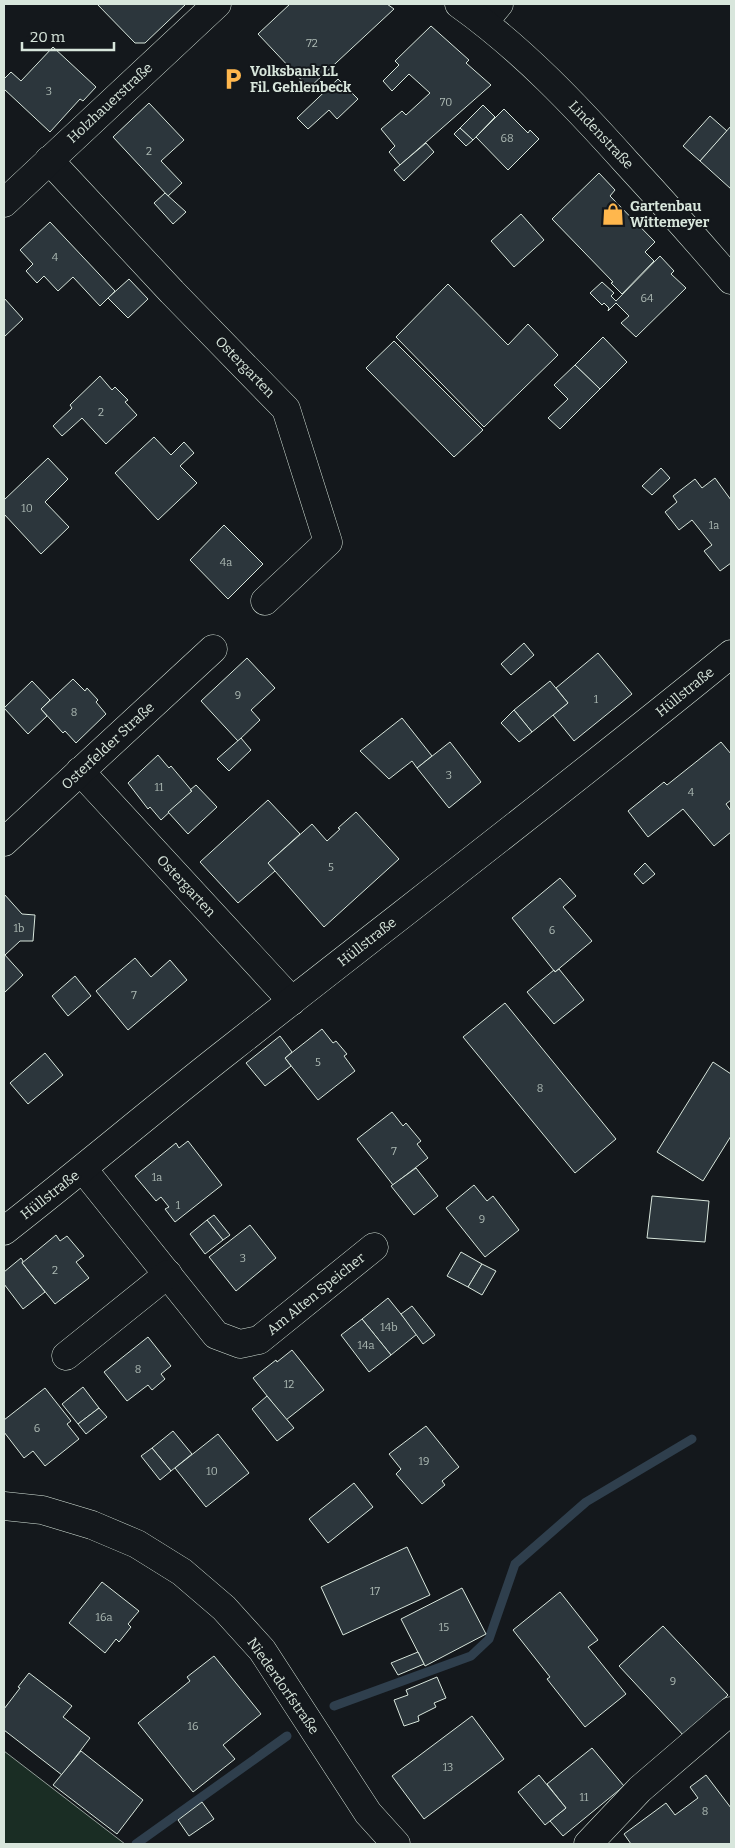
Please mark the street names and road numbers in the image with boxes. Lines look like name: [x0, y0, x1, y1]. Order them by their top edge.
street label: Holzhauerstraße: [64, 59, 156, 147]
street label: Lindenstraße: [565, 97, 637, 173]
street label: Ostergarten: [212, 333, 278, 401]
street label: Hüllstraße: [653, 663, 717, 721]
street label: Osterfelder Straße: [58, 699, 158, 793]
street label: Ostergarten: [153, 852, 219, 921]
street label: Hüllstraße: [334, 914, 400, 970]
street label: Hüllstraße: [17, 1167, 83, 1223]
street label: Am Alten Speicher: [263, 1249, 369, 1339]
street label: Niederdorfstraße: [243, 1635, 323, 1737]

